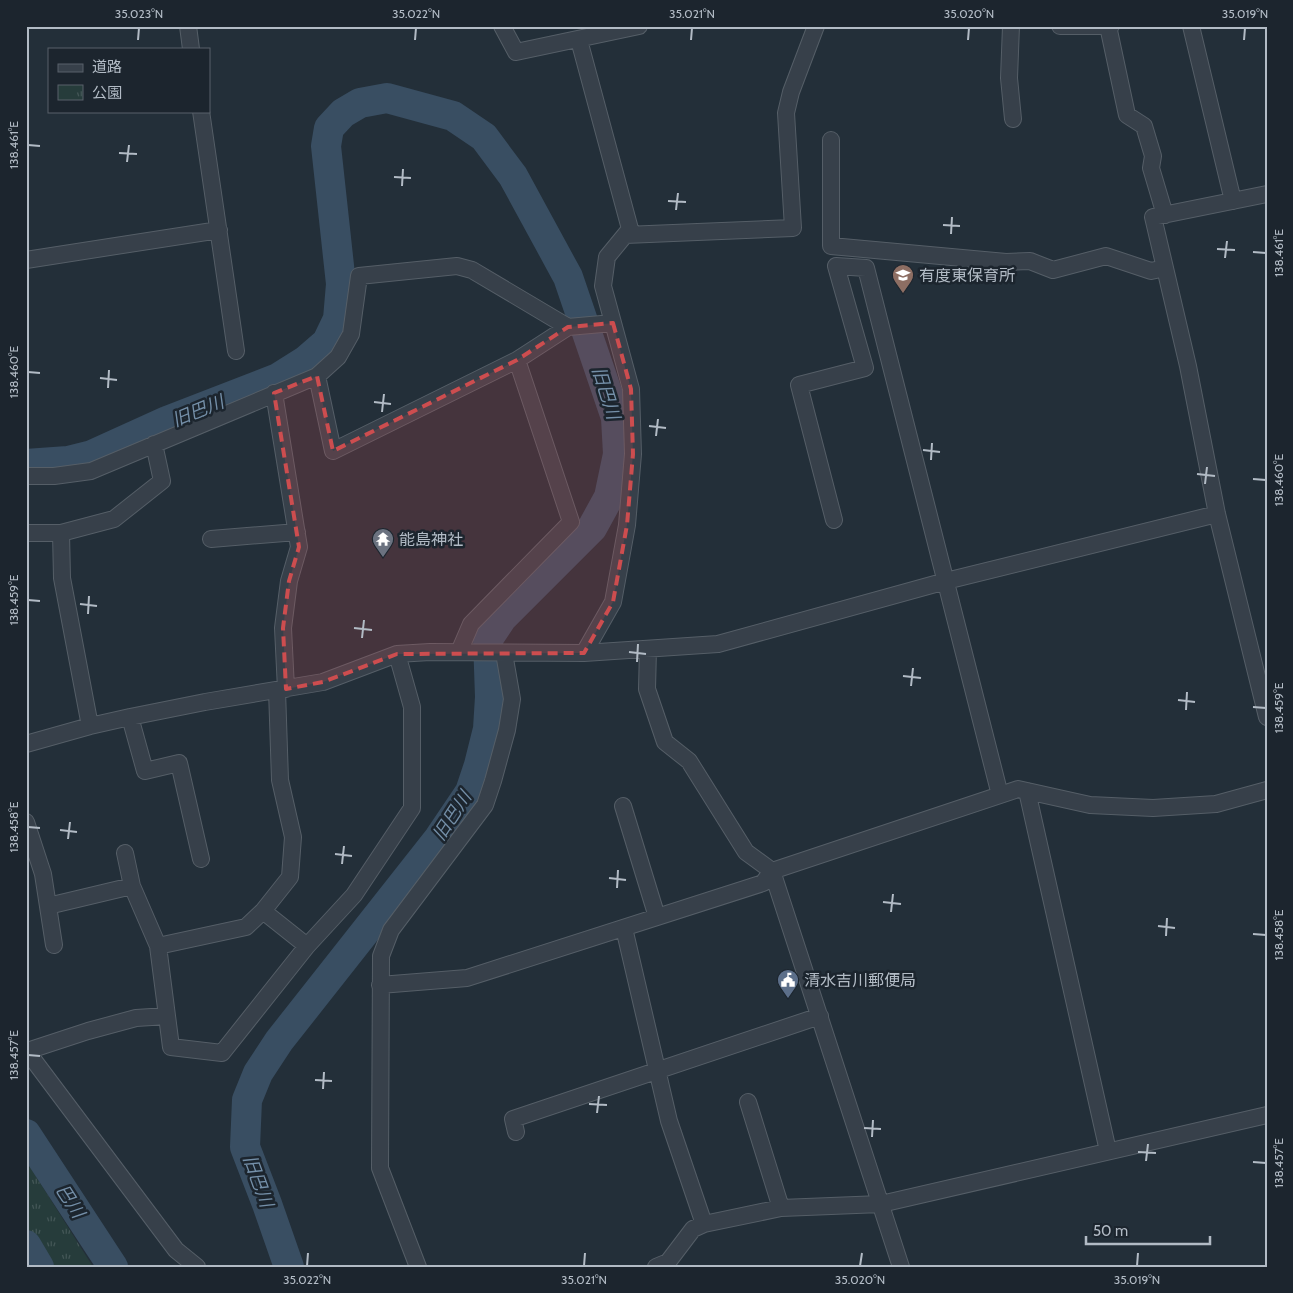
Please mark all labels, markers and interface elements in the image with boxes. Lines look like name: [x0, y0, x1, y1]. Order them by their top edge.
text: 35.023°N: [115, 6, 163, 21]
text: 35.022°N: [392, 6, 440, 21]
text: 35.021°N: [669, 6, 715, 21]
text: 35.020°N: [944, 6, 994, 21]
text: 35.019°N: [1222, 6, 1268, 21]
legend: [48, 48, 210, 112]
text: 道路: [92, 58, 122, 76]
text: 公園: [92, 84, 122, 102]
text: 138.461°E: [6, 121, 21, 169]
text: 138.461°E: [1271, 229, 1286, 277]
school or university icon: 有度東保育所: [891, 263, 915, 294]
place label: 有度東保育所: [919, 266, 1015, 285]
text: 138.460°E: [6, 345, 21, 398]
water label: 旧巴川: [588, 364, 625, 424]
water label: 旧巴川: [169, 390, 229, 431]
text: 138.460°E: [1271, 453, 1286, 506]
temple icon: 能島神社: [371, 527, 395, 558]
place label: 能島神社: [399, 530, 463, 549]
text: 138.459°E: [6, 574, 21, 625]
text: 138.459°E: [1271, 682, 1286, 733]
water label: 旧巴川: [428, 786, 477, 845]
text: 138.458°E: [6, 801, 21, 853]
text: 138.458°E: [1271, 909, 1286, 961]
public building icon: 清水吉川郵便局: [776, 968, 800, 999]
place label: 清水吉川郵便局: [804, 971, 916, 990]
text: 138.457°E: [6, 1030, 21, 1080]
text: 138.457°E: [1271, 1138, 1286, 1188]
water label: 旧巴川: [238, 1152, 278, 1212]
water label: 巴川: [51, 1180, 90, 1224]
scale bar: [1086, 1213, 1209, 1245]
text: 50 m: [1093, 1222, 1128, 1240]
text: 35.022°N: [283, 1272, 331, 1287]
text: 35.021°N: [561, 1272, 607, 1287]
text: 35.020°N: [835, 1272, 885, 1287]
text: 35.019°N: [1114, 1272, 1160, 1287]

